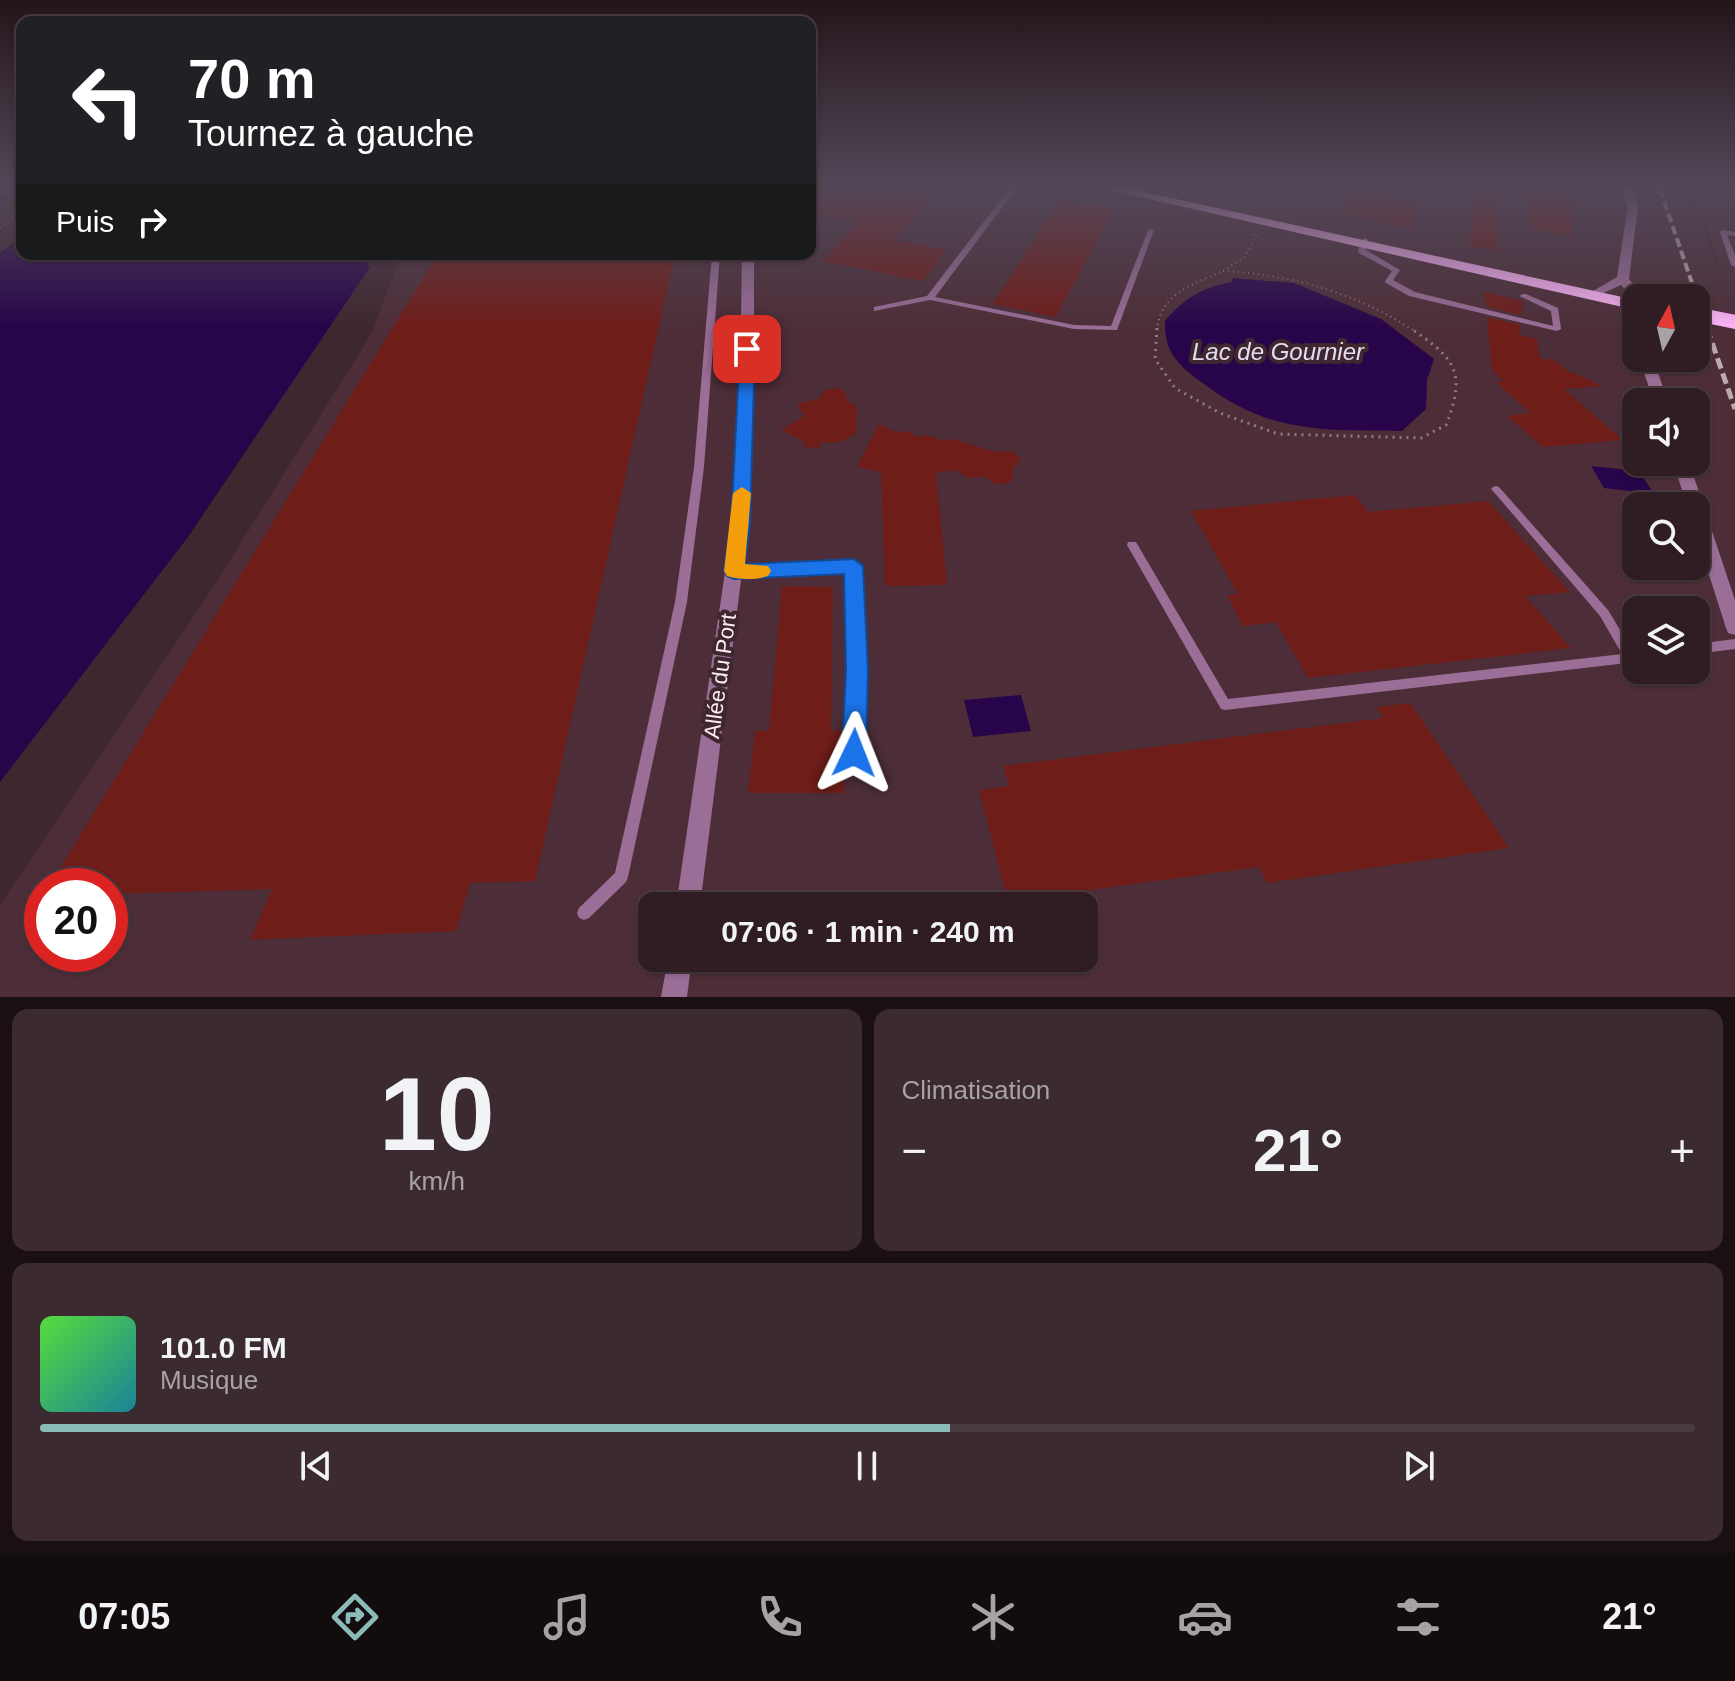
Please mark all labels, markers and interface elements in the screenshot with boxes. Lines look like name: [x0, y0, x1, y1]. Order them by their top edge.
text: 70 m: [188, 47, 316, 110]
icon: left: [56, 48, 160, 152]
text: Tournez à gauche: [188, 113, 474, 154]
icon: right: [130, 200, 174, 244]
text: Puis: [56, 205, 114, 238]
north arrow: [1622, 284, 1710, 372]
map controls: [1622, 284, 1710, 684]
pin: [713, 315, 781, 383]
icon: arrive: [725, 327, 769, 371]
water label: Lac de Gournier: [1192, 338, 1365, 365]
button: sound: [1622, 388, 1710, 476]
button: search: [1622, 492, 1710, 580]
button: layers: [1622, 596, 1710, 684]
street label: Allée du Port: [699, 612, 741, 740]
position arrow: [812, 711, 896, 795]
speed limit sign: 20: [24, 868, 128, 972]
text: 07:06 · 1 min · 240 m: [721, 915, 1015, 948]
text: 10: [379, 1056, 495, 1172]
text: Climatisation: [902, 1075, 1050, 1105]
text: 21°: [1253, 1117, 1344, 1184]
text: −: [902, 1126, 927, 1175]
text: +: [1669, 1126, 1695, 1175]
text: km/h: [409, 1166, 465, 1196]
text: 101.0 FM: [160, 1331, 287, 1364]
text: Musique: [160, 1365, 258, 1395]
icon: previous: [294, 1444, 338, 1488]
icon: pause: [845, 1444, 889, 1488]
icon: next: [1397, 1444, 1441, 1488]
icon: directions: [327, 1589, 383, 1645]
icon: music: [539, 1589, 595, 1645]
icon: phone: [752, 1589, 808, 1645]
icon: climate: [965, 1589, 1021, 1645]
icon: car: [1177, 1589, 1233, 1645]
icon: filters: [1390, 1589, 1446, 1645]
text: 07:05: [78, 1596, 170, 1637]
text: 21°: [1602, 1596, 1657, 1637]

